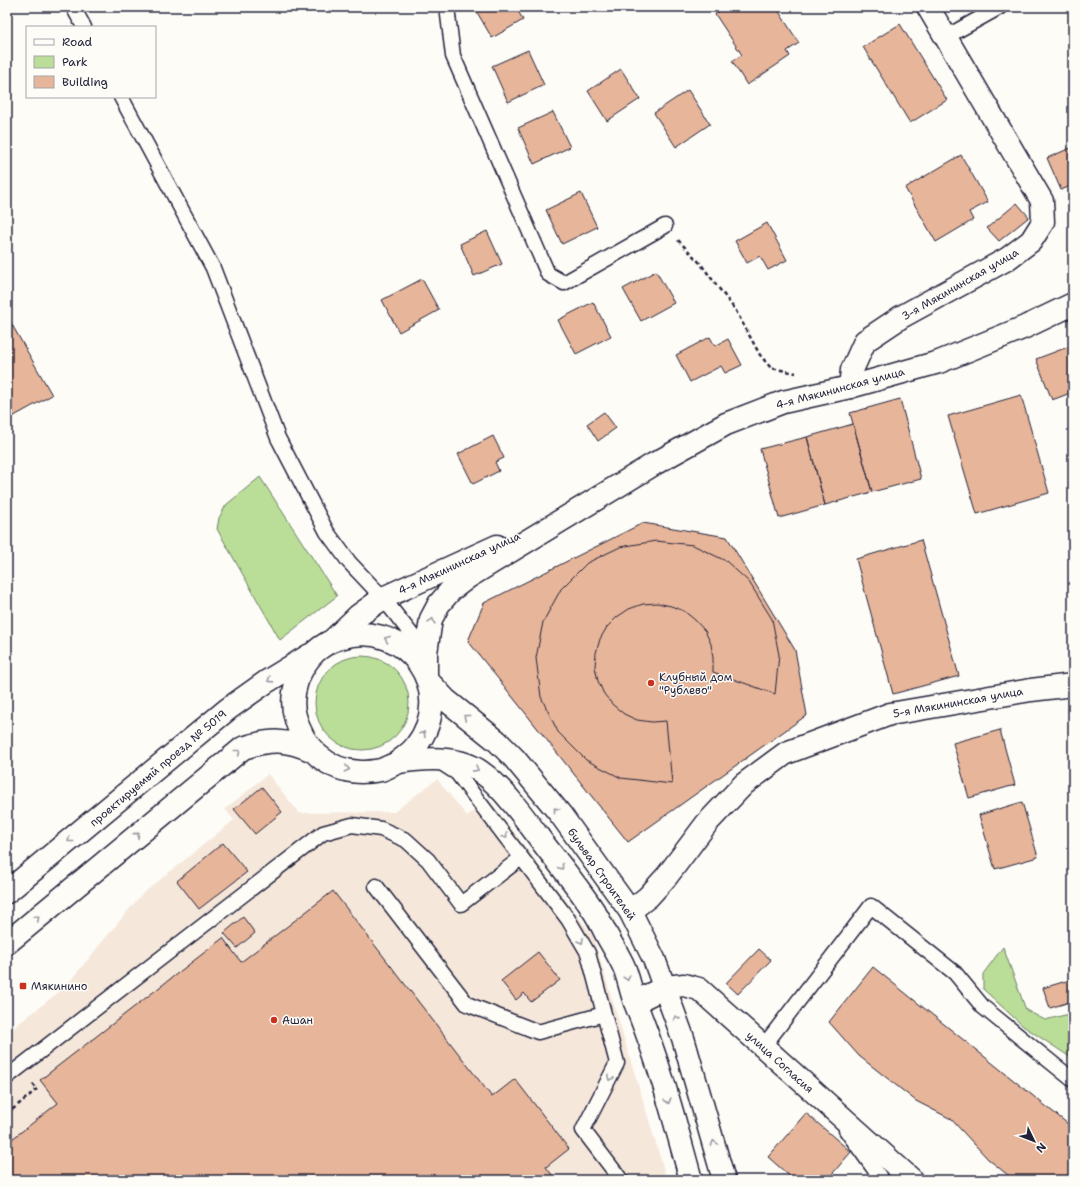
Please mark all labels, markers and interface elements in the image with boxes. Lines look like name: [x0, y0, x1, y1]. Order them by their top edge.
legend: [26, 26, 156, 98]
text: Road: [62, 34, 93, 50]
text: Park: [62, 54, 88, 70]
text: Building: [62, 74, 108, 90]
street label: 3-я Мякининская улица: [899, 245, 1022, 324]
street label: 4-я Мякининская улица: [774, 364, 906, 413]
street label: 4-я Мякининская улица: [396, 529, 523, 598]
one-way arrow: [427, 618, 435, 625]
one-way arrow: [384, 636, 392, 644]
place label: Клубный дом "Рублево": [659, 670, 733, 698]
one-way arrow: [267, 675, 274, 682]
marker: Клубный дом "Рублево": [646, 678, 656, 688]
street label: 5-я Мякининская улица: [892, 684, 1024, 721]
street label: проектируемый проезд № 5019: [87, 707, 230, 830]
one-way arrow: [464, 714, 471, 721]
one-way arrow: [419, 731, 426, 738]
one-way arrow: [233, 750, 240, 757]
one-way arrow: [472, 764, 479, 772]
one-way arrow: [343, 765, 350, 773]
one-way arrow: [554, 807, 561, 814]
street label: бульвар Строителей: [564, 825, 639, 923]
one-way arrow: [132, 832, 140, 839]
one-way arrow: [500, 832, 507, 839]
one-way arrow: [68, 835, 75, 842]
one-way arrow: [556, 862, 563, 869]
one-way arrow: [32, 915, 40, 922]
one-way arrow: [576, 937, 583, 944]
one-way arrow: [622, 974, 631, 981]
place label: Мякинино: [31, 979, 88, 994]
marker: Мякинино: [18, 981, 28, 991]
place label: Ашан: [282, 1013, 313, 1028]
marker: Ашан: [269, 1015, 279, 1025]
one-way arrow: [673, 1015, 681, 1022]
street label: улица Согласия: [743, 1028, 817, 1097]
one-way arrow: [607, 1073, 614, 1081]
one-way arrow: [663, 1097, 672, 1104]
north arrow: [1014, 1121, 1054, 1161]
one-way arrow: [710, 1139, 719, 1146]
text: N: [1032, 1139, 1049, 1156]

